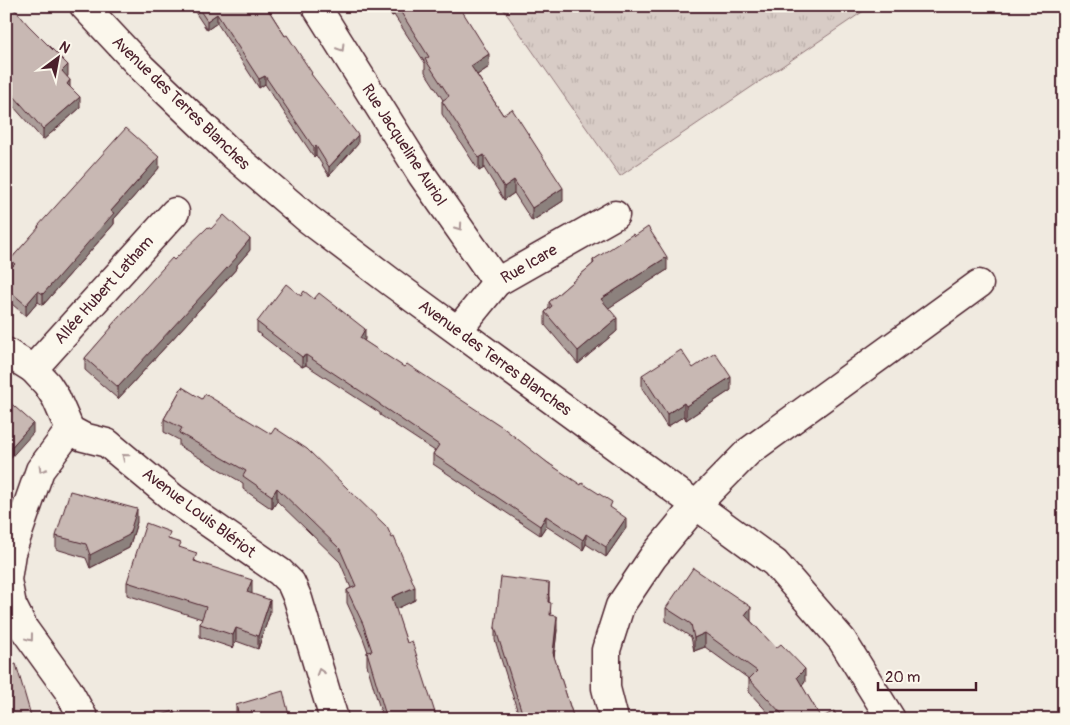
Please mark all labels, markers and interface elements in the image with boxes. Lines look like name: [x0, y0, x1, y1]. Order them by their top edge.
north arrow: [32, 32, 82, 82]
street label: Avenue des Terres Blanches: [108, 32, 254, 174]
text: N: [56, 38, 73, 57]
one-way arrow: [335, 42, 345, 51]
street label: Rue Jacqueline Auriol: [357, 80, 451, 210]
one-way arrow: [453, 222, 462, 231]
street label: Allée Hubert Latham: [50, 232, 158, 348]
street label: Rue Icare: [497, 240, 561, 288]
street label: Avenue des Terres Blanches: [415, 296, 575, 420]
one-way arrow: [122, 454, 131, 463]
one-way arrow: [38, 464, 48, 473]
street label: Avenue Louis Blériot: [138, 464, 260, 562]
one-way arrow: [24, 632, 33, 642]
scale bar: [878, 660, 975, 692]
one-way arrow: [316, 668, 326, 677]
text: 20 m: [885, 668, 920, 687]

